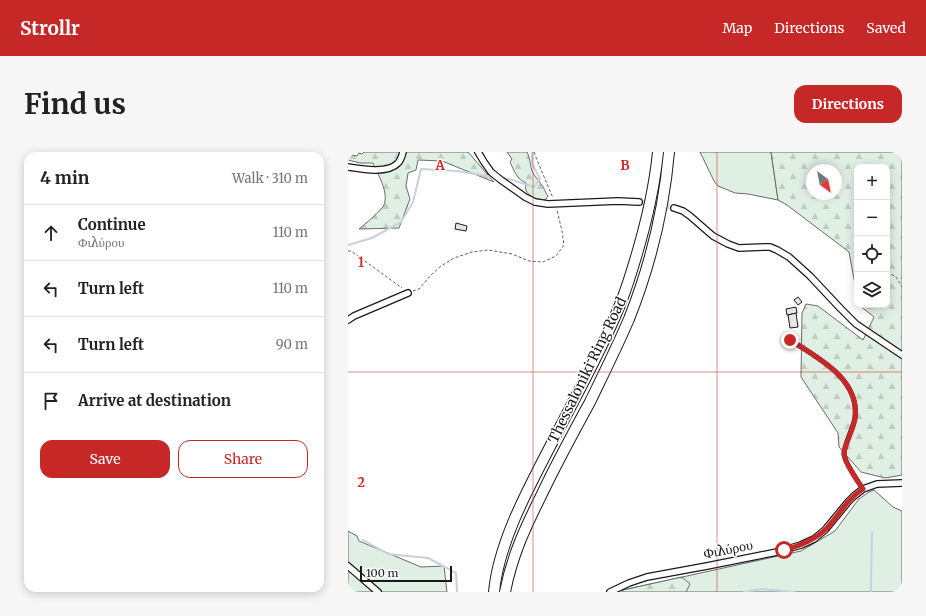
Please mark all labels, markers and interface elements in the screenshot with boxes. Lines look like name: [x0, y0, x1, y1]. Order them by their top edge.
text: Strollr: [20, 16, 80, 40]
text: Map: [722, 19, 752, 37]
text: Directions: [774, 19, 844, 37]
text: Saved: [866, 19, 906, 37]
button: Directions: [794, 85, 902, 123]
text: Find us: [24, 86, 126, 122]
text: A: [434, 157, 445, 174]
text: B: [620, 157, 630, 174]
north arrow: [806, 164, 842, 200]
map controls: [854, 164, 890, 308]
button: +: [854, 164, 890, 200]
text: 4 min: [40, 167, 89, 189]
text: Walk · 310 m: [232, 170, 308, 187]
button: −: [854, 200, 890, 236]
text: Continue: [78, 215, 146, 234]
icon: ahead: [40, 222, 62, 244]
text: 110 m: [273, 224, 308, 241]
text: Φιλύρου: [78, 234, 124, 251]
button: locate: [854, 236, 890, 272]
text: 1: [358, 254, 364, 271]
button: layers: [854, 272, 890, 308]
icon: left: [40, 278, 62, 300]
text: Turn left: [78, 279, 144, 298]
text: 110 m: [273, 280, 308, 297]
street label: Thessaloniki Ring Road: [544, 294, 630, 446]
route end: [781, 331, 799, 349]
icon: left: [40, 334, 62, 356]
text: Turn left: [78, 335, 144, 354]
text: 90 m: [276, 336, 308, 353]
icon: arrive: [40, 390, 62, 412]
text: Arrive at destination: [78, 391, 231, 410]
button: Save: [40, 440, 170, 478]
button: Share: [178, 440, 308, 478]
text: 2: [357, 474, 365, 491]
street label: Φιλύρου: [702, 535, 754, 563]
route start: [775, 541, 793, 559]
scale bar: [360, 564, 452, 583]
text: 100 m: [366, 566, 398, 580]

